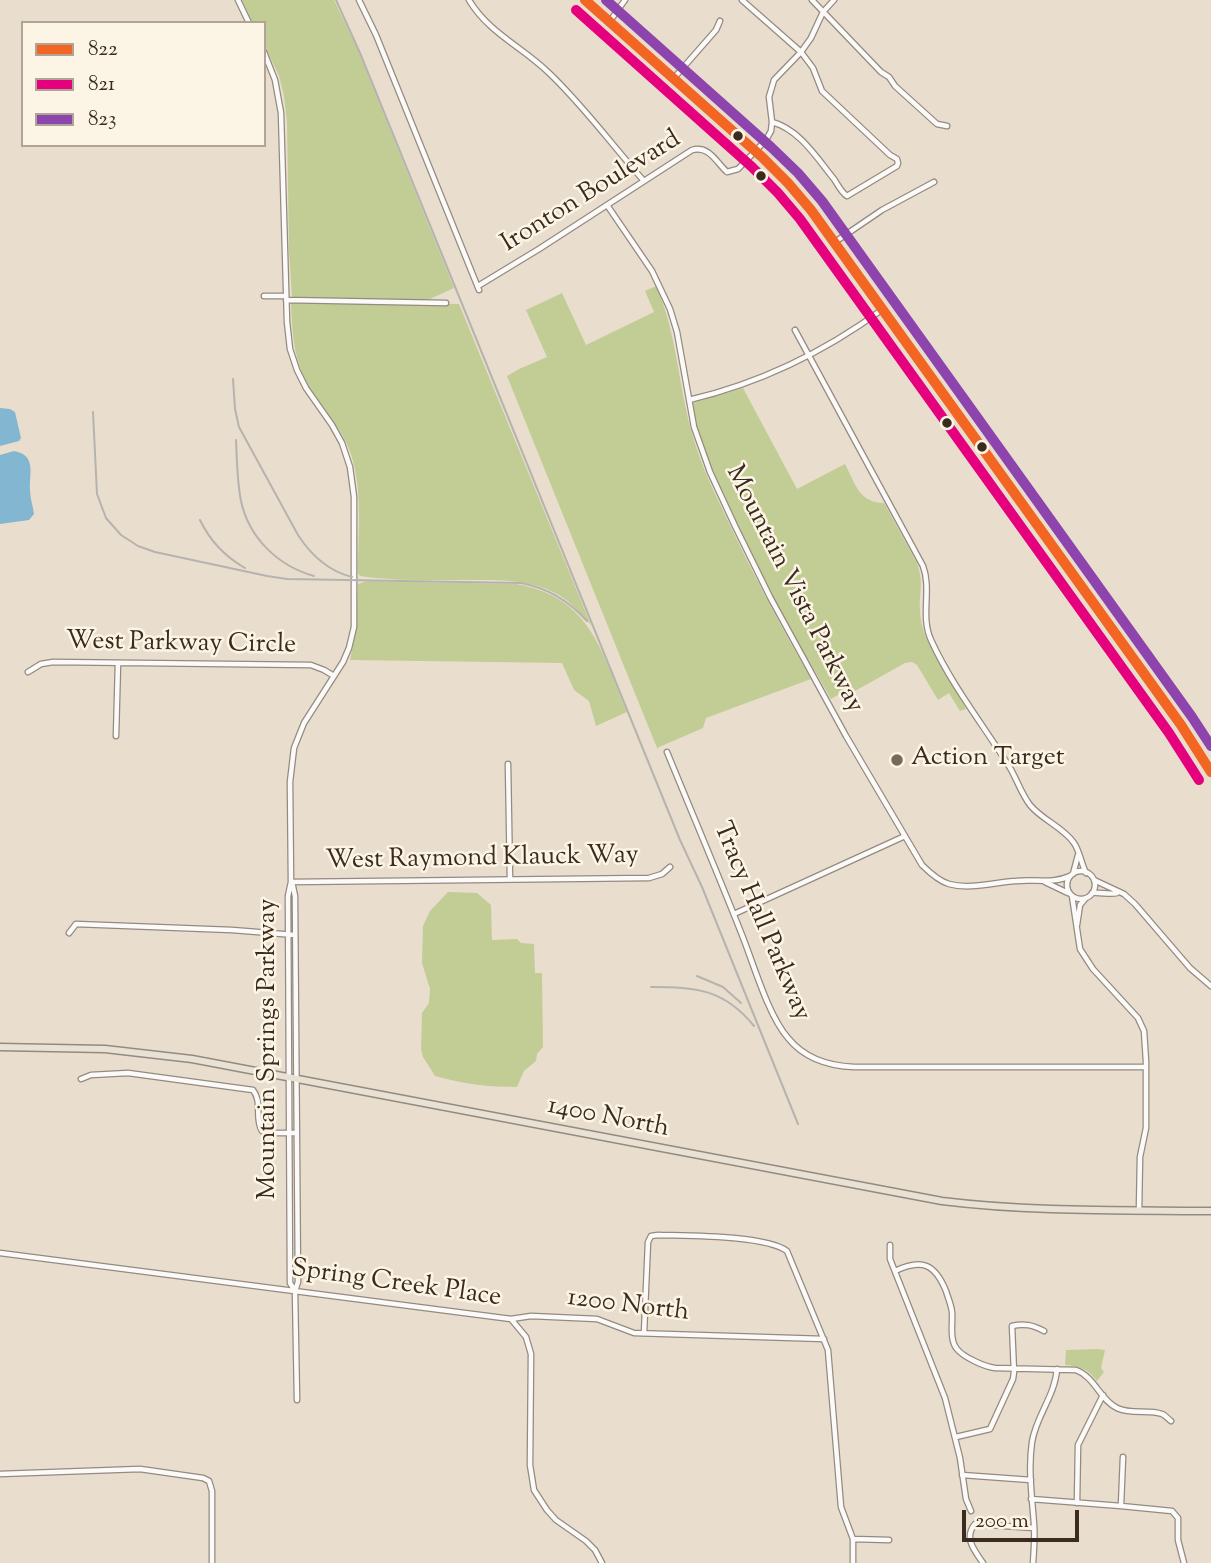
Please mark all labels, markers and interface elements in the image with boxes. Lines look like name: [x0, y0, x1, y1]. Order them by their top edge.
legend: [21, 21, 266, 147]
text: 822: [88, 35, 118, 65]
text: 821: [88, 70, 115, 100]
text: 823: [88, 105, 117, 135]
street label: Ironton Boulevard: [497, 125, 687, 261]
unlabelled marker: [731, 129, 745, 143]
unlabelled marker: [754, 169, 768, 183]
unlabelled marker: [940, 416, 954, 430]
unlabelled marker: [975, 440, 989, 454]
street label: Mountain Vista Parkway: [717, 461, 869, 719]
street label: West Parkway Circle: [66, 627, 296, 663]
place label: Action Target: [911, 744, 1065, 776]
marker: Action Target: [889, 752, 905, 768]
street label: Tracy Hall Parkway: [704, 818, 816, 1026]
street label: West Raymond Klauck Way: [325, 842, 639, 878]
street label: Mountain Springs Parkway: [254, 899, 286, 1199]
street label: 1400 North: [545, 1092, 671, 1146]
street label: Spring Creek Place: [289, 1255, 503, 1315]
street label: 1200 North: [565, 1284, 691, 1330]
scale bar: [966, 1496, 1083, 1540]
text: 200 m: [975, 1507, 1029, 1537]

